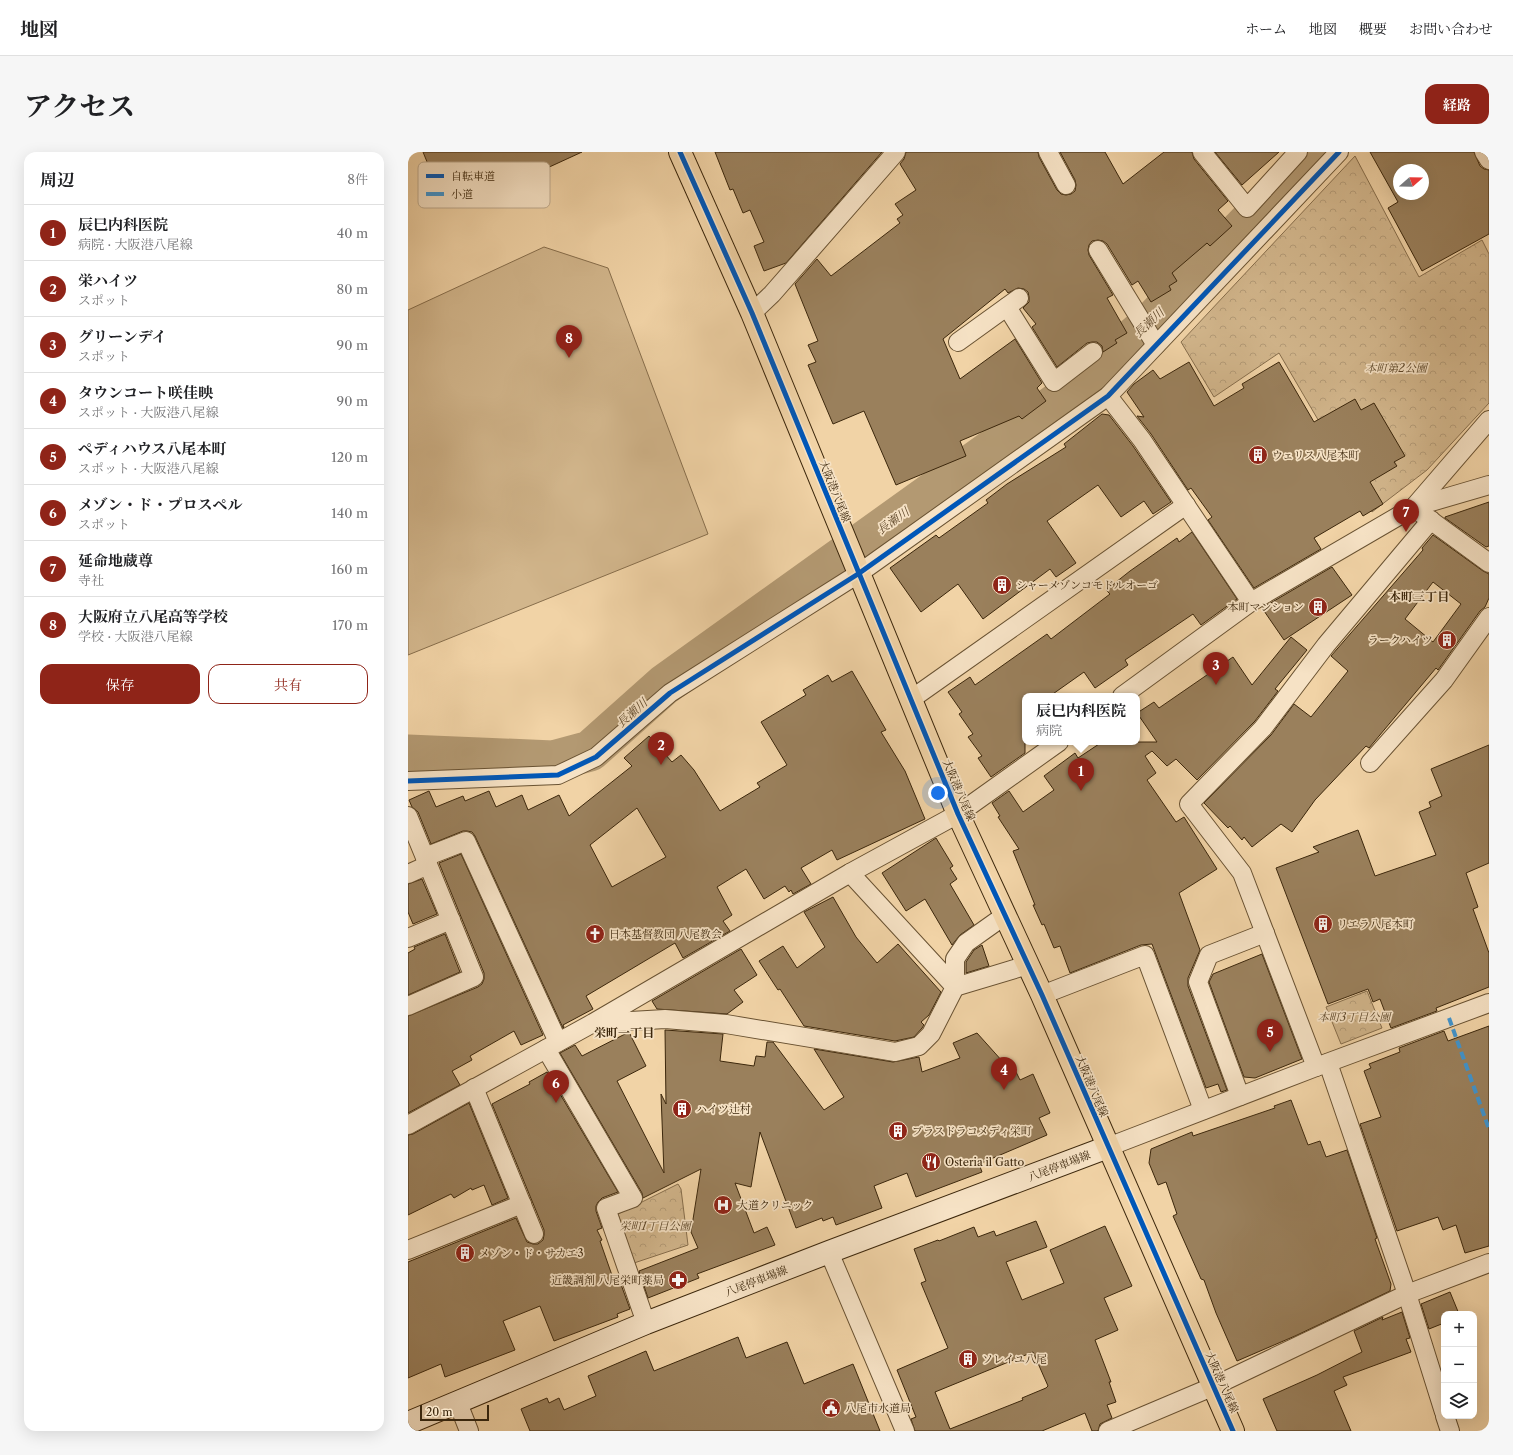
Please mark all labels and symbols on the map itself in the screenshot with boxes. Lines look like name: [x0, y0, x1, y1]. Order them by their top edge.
legend: [418, 162, 550, 208]
north arrow: [1393, 164, 1429, 200]
text: 自転車道: [451, 169, 495, 183]
text: 小道: [451, 187, 473, 201]
water label: 長瀬川: [1130, 304, 1168, 340]
pin: 8: [556, 325, 582, 358]
park label: 本町第2公園: [1365, 361, 1429, 375]
building icon: ウェリス八尾本町: [1247, 444, 1269, 466]
place label: ウェリス八尾本町: [1272, 448, 1359, 462]
street label: 大阪港八尾線: [816, 458, 854, 524]
pin: 7: [1393, 499, 1419, 532]
water label: 長瀬川: [874, 503, 913, 537]
building icon: シャーメゾンコモドルオーゴ: [991, 574, 1013, 596]
place label: シャーメゾンコモドルオーゴ: [1016, 578, 1158, 592]
district label: 本町三丁目: [1389, 589, 1449, 604]
building icon: 本町マンション: [1307, 596, 1329, 618]
place label: 本町マンション: [1227, 600, 1304, 614]
building icon: ラークハイツ: [1436, 629, 1458, 651]
place label: ラークハイツ: [1368, 633, 1433, 647]
pin: 3: [1203, 652, 1229, 685]
water label: 長瀬川: [613, 694, 652, 730]
pin: 2: [648, 732, 674, 765]
street label: 大阪港八尾線: [940, 757, 978, 823]
pin: 1: [1068, 758, 1094, 791]
your location: [928, 783, 948, 803]
building icon: リエラ八尾本町: [1312, 913, 1334, 935]
place label: リエラ八尾本町: [1337, 917, 1414, 931]
church icon: 日本基督教団 八尾教会: [584, 923, 606, 945]
place label: 日本基督教団 八尾教会: [609, 927, 722, 941]
park label: 本町3丁目公園: [1318, 1010, 1392, 1024]
pin: 5: [1257, 1019, 1283, 1052]
district label: 栄町一丁目: [594, 1025, 654, 1040]
street label: 大阪港八尾線: [1073, 1053, 1111, 1119]
pin: 4: [991, 1057, 1017, 1090]
pin: 6: [543, 1070, 569, 1103]
building icon: ハイツ辻村: [671, 1098, 693, 1120]
place label: ハイツ辻村: [696, 1102, 751, 1116]
building icon: プラスドラコメディ栄町: [887, 1120, 909, 1142]
place label: プラスドラコメディ栄町: [912, 1124, 1032, 1138]
street label: 八尾停車場線: [1026, 1148, 1092, 1184]
restaurant icon: Osteria il Gatto: [920, 1151, 942, 1173]
place label: Osteria il Gatto: [945, 1155, 1024, 1169]
hospital icon: 大道クリニック: [712, 1194, 734, 1216]
place label: 大道クリニック: [737, 1198, 813, 1212]
park label: 栄町1丁目公園: [620, 1219, 692, 1233]
building icon: メゾン・ド・サカエ3: [454, 1242, 476, 1264]
place label: メゾン・ド・サカエ3: [479, 1246, 584, 1260]
street label: 八尾停車場線: [723, 1263, 789, 1299]
pharmacy icon: 近畿調剤 八尾栄町薬局: [667, 1269, 689, 1291]
place label: 近畿調剤 八尾栄町薬局: [551, 1273, 664, 1287]
building icon: ソレイユ八尾: [957, 1348, 979, 1370]
street label: 大阪港八尾線: [1202, 1349, 1242, 1415]
place label: ソレイユ八尾: [982, 1352, 1047, 1366]
public building icon: 八尾市水道局: [820, 1397, 842, 1419]
place label: 八尾市水道局: [845, 1401, 911, 1415]
scale bar: [420, 1403, 489, 1422]

